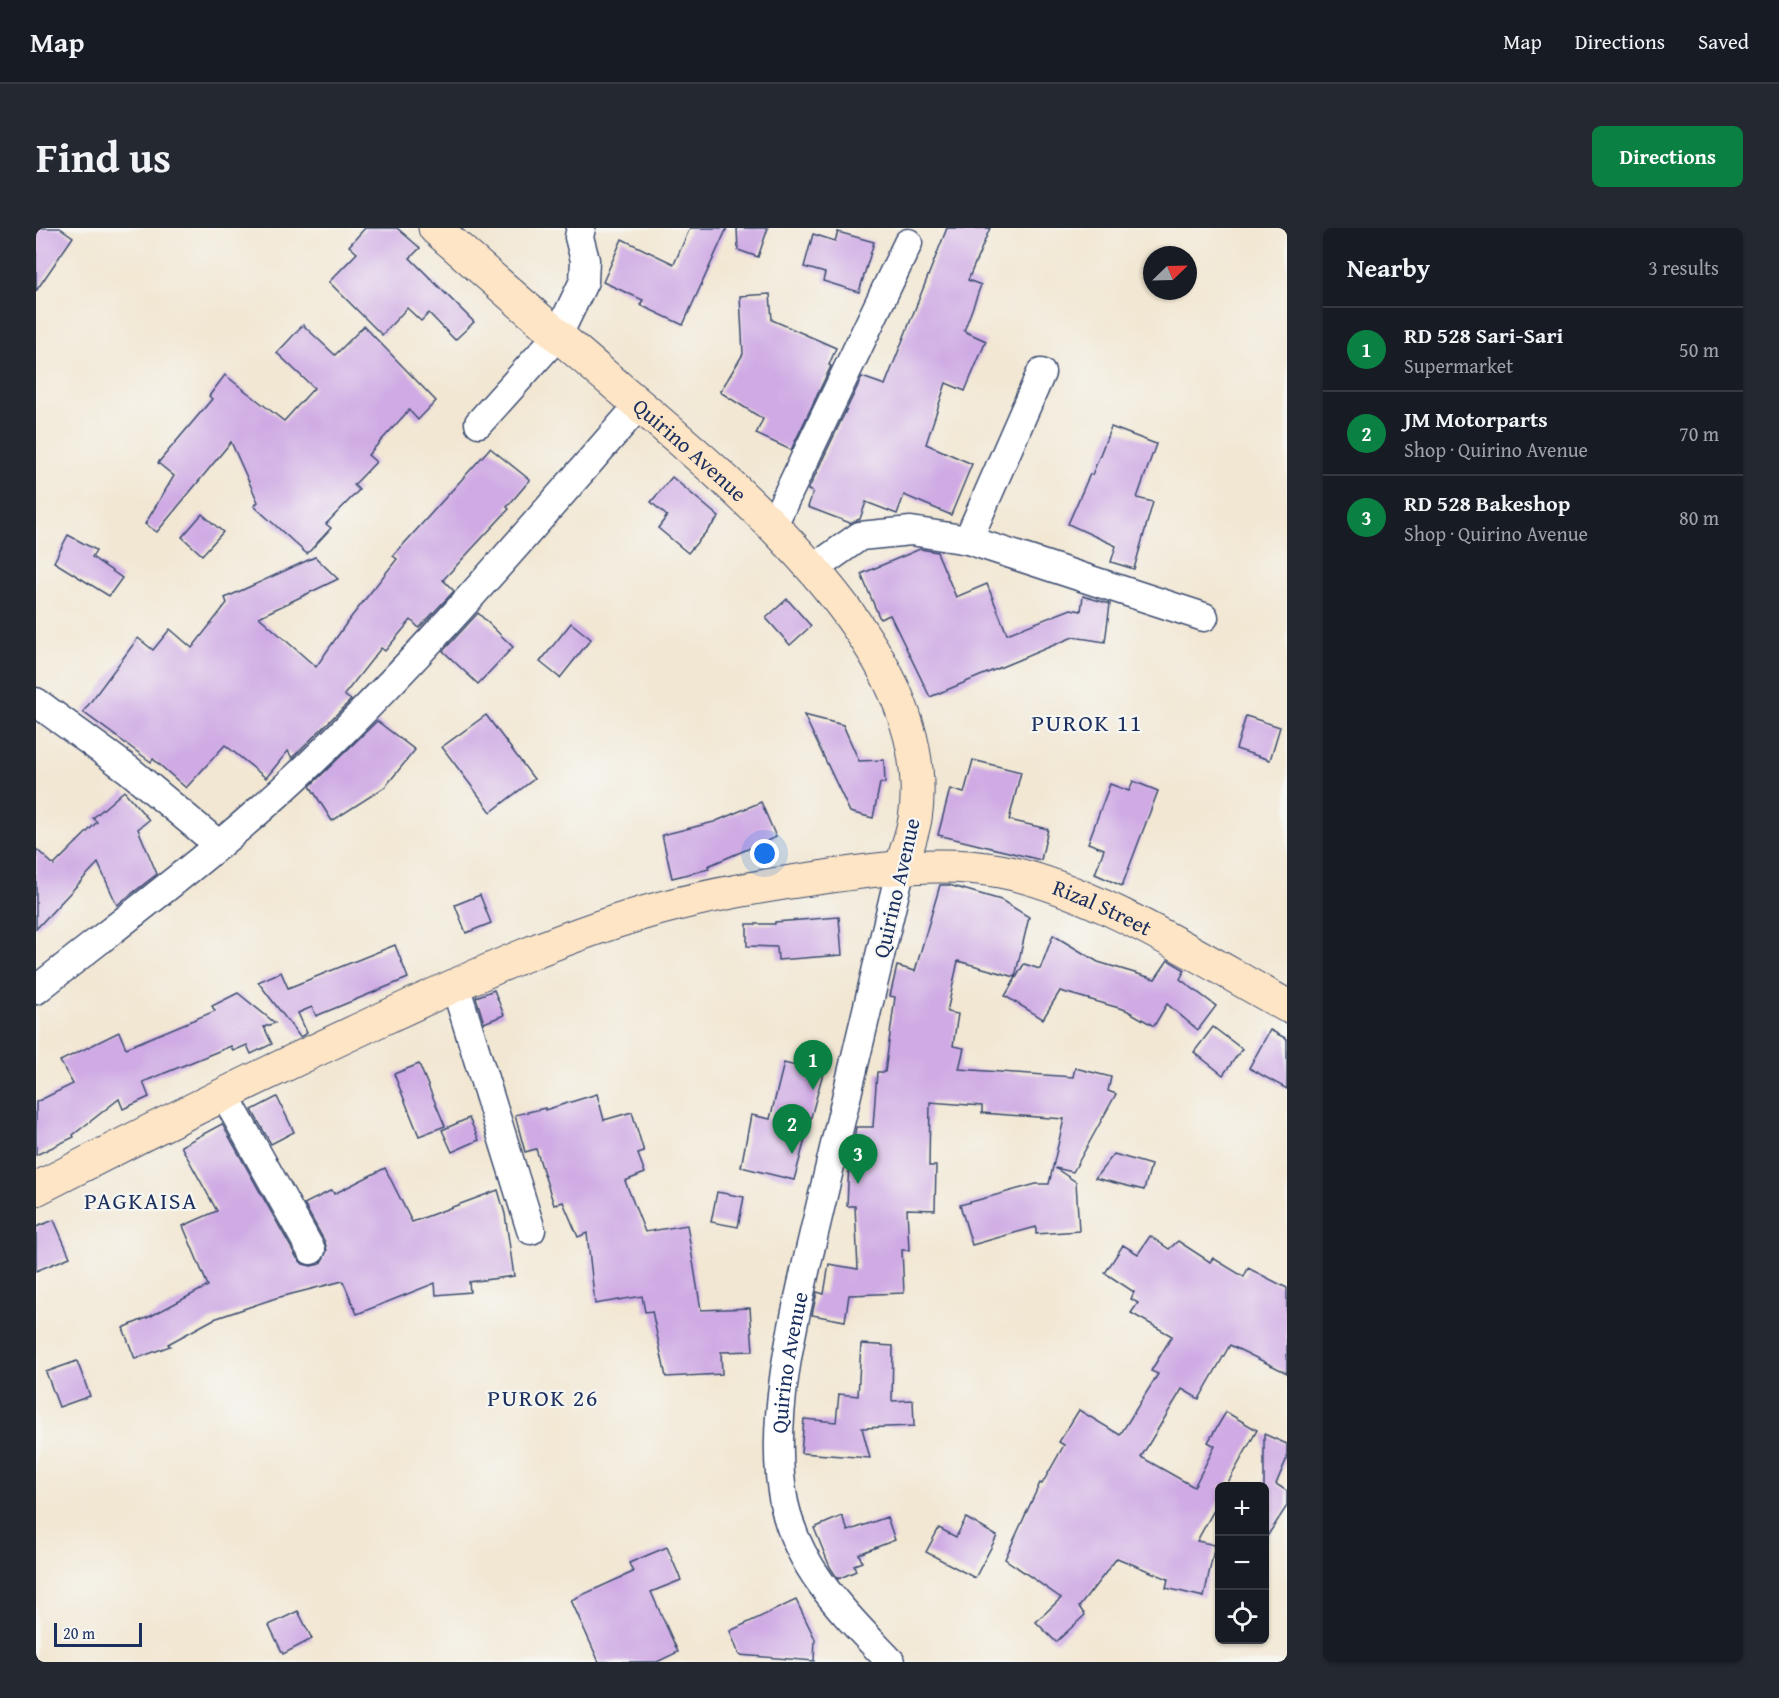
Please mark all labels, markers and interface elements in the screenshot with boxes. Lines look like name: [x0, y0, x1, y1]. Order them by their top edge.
text: Map: [30, 21, 84, 62]
text: Map: [1503, 26, 1542, 57]
text: Directions: [1575, 26, 1665, 57]
text: Saved: [1698, 26, 1749, 57]
text: Find us: [36, 126, 171, 187]
button: Directions: [1592, 126, 1743, 187]
north arrow: [1143, 246, 1197, 300]
text: Nearby: [1347, 248, 1430, 287]
text: 3 results: [1648, 253, 1719, 282]
text: RD 528 Sari-Sari: [1404, 319, 1563, 351]
text: 1: [1361, 335, 1372, 364]
text: 50 m: [1679, 335, 1719, 364]
text: Supermarket: [1404, 351, 1513, 380]
street label: Quirino Avenue: [626, 390, 754, 509]
text: JM Motorparts: [1404, 403, 1548, 435]
text: 2: [1361, 419, 1372, 448]
text: 70 m: [1679, 419, 1719, 448]
text: Shop · Quirino Avenue: [1404, 435, 1588, 464]
text: RD 528 Bakeshop: [1404, 487, 1570, 519]
text: 3: [1361, 503, 1372, 532]
text: 80 m: [1679, 503, 1719, 532]
text: Shop · Quirino Avenue: [1404, 519, 1588, 548]
district label: PUROK 11: [1031, 705, 1143, 740]
street label: Quirino Avenue: [864, 815, 928, 961]
your location: [750, 839, 779, 868]
street label: Rizal Street: [1048, 871, 1158, 944]
pin: 1: [794, 1040, 832, 1090]
pin: 2: [772, 1104, 812, 1154]
pin: 3: [838, 1134, 878, 1184]
district label: PAGKAISA: [84, 1183, 198, 1218]
street label: Quirino Avenue: [763, 1289, 816, 1434]
district label: PUROK 26: [487, 1380, 599, 1415]
map controls: [1215, 1482, 1269, 1644]
button: +: [1215, 1482, 1269, 1536]
button: −: [1215, 1536, 1269, 1590]
button: locate: [1215, 1590, 1269, 1644]
scale bar: [54, 1620, 142, 1648]
text: 20 m: [63, 1621, 95, 1645]

